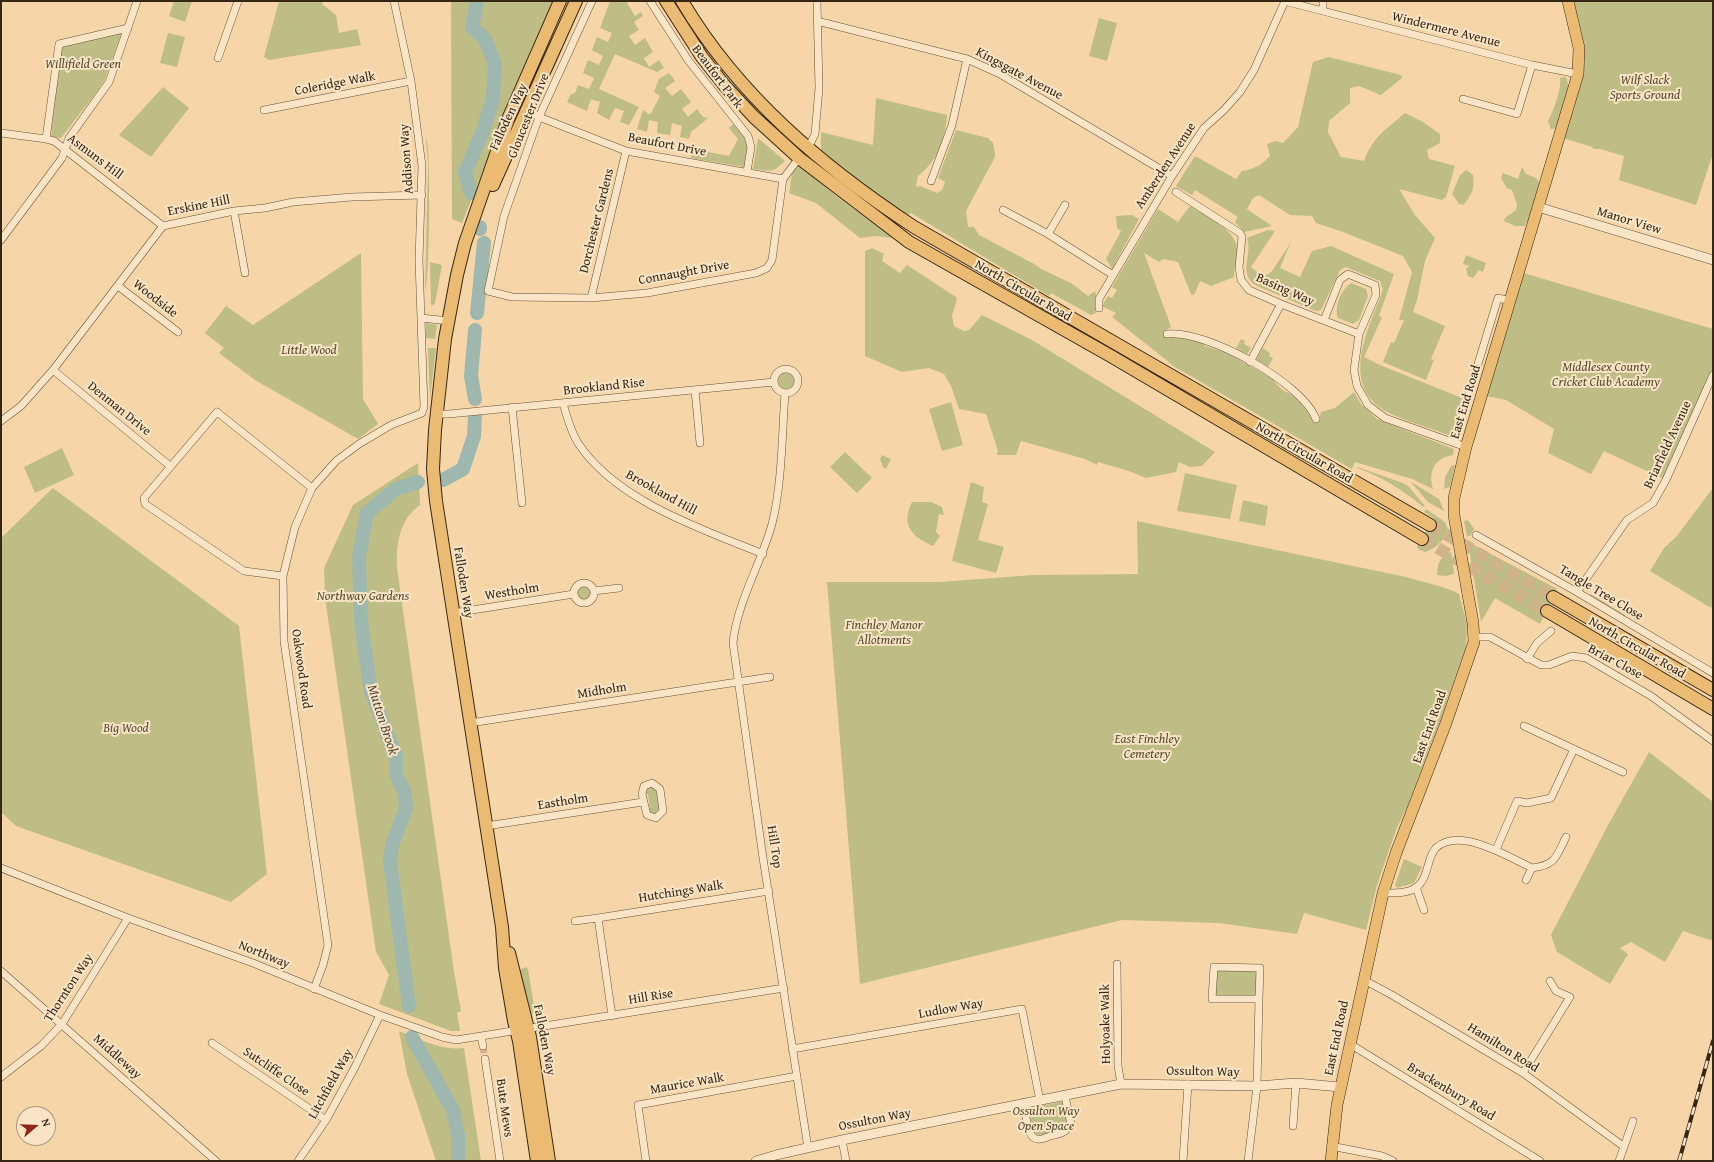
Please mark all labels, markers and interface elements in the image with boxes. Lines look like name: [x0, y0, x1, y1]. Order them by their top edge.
street label: Windermere Avenue: [1390, 9, 1502, 51]
street label: Beaufort Park: [688, 42, 746, 112]
street label: Kingsgate Avenue: [973, 44, 1065, 104]
park label: Willifield Green: [45, 57, 121, 73]
street label: Coleridge Walk: [293, 69, 377, 99]
street label: Gloucester Drive: [505, 71, 553, 161]
park label: Wilf Slack Sports Ground: [1610, 73, 1680, 104]
street label: Falloden Way: [487, 81, 531, 153]
street label: Amberden Avenue: [1132, 120, 1200, 212]
street label: Addison Way: [397, 123, 417, 195]
street label: Beaufort Drive: [627, 130, 707, 160]
street label: Asmuns Hill: [64, 131, 126, 183]
street label: Dorchester Gardens: [576, 167, 618, 275]
street label: Erskine Hill: [166, 192, 232, 220]
street label: Manor View: [1595, 204, 1663, 238]
street label: Connaught Drive: [637, 257, 731, 289]
street label: North Circular Road: [972, 257, 1074, 325]
street label: Basing Way: [1253, 270, 1317, 310]
street label: Woodside: [129, 277, 181, 321]
park label: Little Wood: [281, 343, 337, 359]
park label: Middlesex County Cricket Club Academy: [1552, 360, 1660, 391]
street label: East End Road: [1447, 363, 1485, 441]
street label: Brookland Rise: [563, 375, 645, 399]
street label: Denman Drive: [84, 379, 154, 439]
street label: Briarfield Avenue: [1641, 399, 1695, 491]
street label: North Circular Road: [1253, 419, 1355, 487]
street label: Brookland Hill: [623, 467, 699, 519]
street label: Falloden Way: [450, 546, 476, 620]
street label: Tangle Tree Close: [1556, 562, 1646, 624]
street label: Westholm: [484, 580, 540, 604]
park label: Northway Gardens: [317, 589, 409, 605]
street label: North Circular Road: [1586, 614, 1688, 682]
park label: Finchley Manor Allotments: [845, 618, 923, 649]
street label: Oakwood Road: [288, 628, 314, 710]
street label: Briar Close: [1585, 641, 1645, 683]
street label: Midholm: [576, 679, 628, 703]
water label: Mutton Brook: [363, 683, 401, 757]
street label: East End Road: [1410, 689, 1450, 765]
park label: Big Wood: [103, 721, 149, 737]
park label: East Finchley Cemetery: [1114, 732, 1180, 763]
street label: Eastholm: [537, 790, 589, 814]
street label: Hill Top: [763, 825, 785, 869]
street label: Hutchings Walk: [638, 878, 724, 906]
street label: Northway: [236, 938, 292, 972]
street label: Thornton Way: [41, 951, 97, 1025]
street label: Holyoake Walk: [1098, 984, 1114, 1064]
street label: Hill Rise: [628, 986, 674, 1008]
street label: Ludlow Way: [917, 996, 985, 1022]
street label: East End Road: [1321, 999, 1353, 1077]
street label: Falloden Way: [529, 1003, 559, 1077]
street label: Hamilton Road: [1464, 1020, 1542, 1076]
street label: Middleway: [90, 1031, 144, 1083]
street label: Sutcliffe Close: [240, 1044, 312, 1100]
street label: Litchfield Way: [305, 1046, 357, 1122]
street label: Brackenbury Road: [1404, 1060, 1498, 1124]
street label: Ossulton Way: [1166, 1064, 1240, 1080]
street label: Maurice Walk: [649, 1070, 725, 1098]
street label: Bute Mews: [492, 1078, 516, 1138]
park label: Ossulton Way Open Space: [1013, 1104, 1079, 1135]
street label: Ossulton Way: [837, 1105, 913, 1135]
north arrow: [16, 1106, 56, 1146]
text: N: [38, 1116, 55, 1128]

